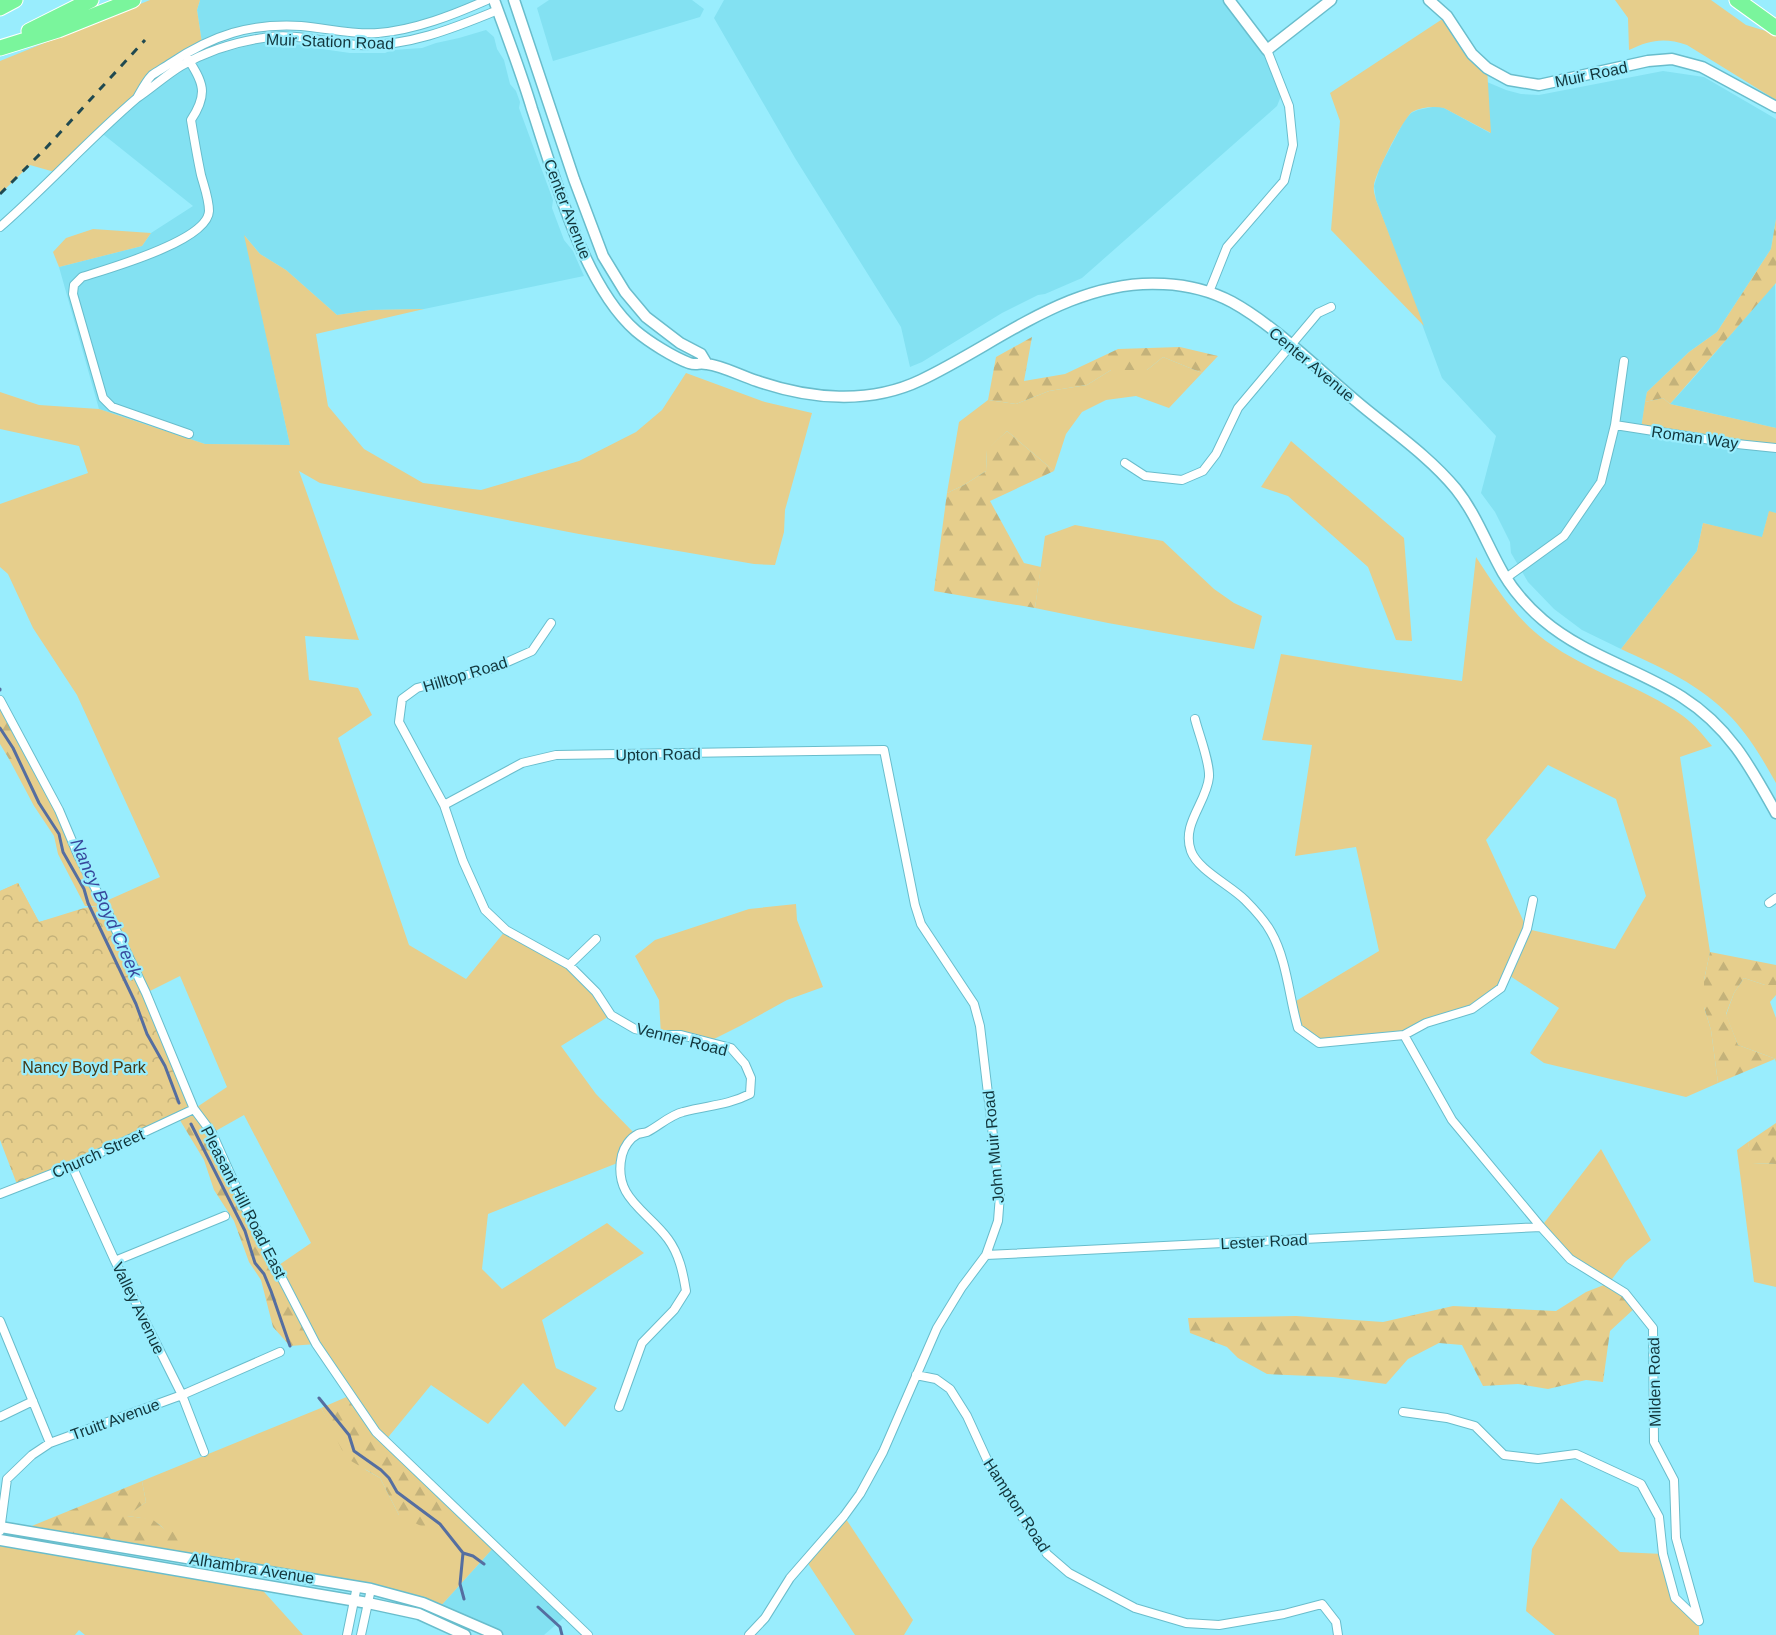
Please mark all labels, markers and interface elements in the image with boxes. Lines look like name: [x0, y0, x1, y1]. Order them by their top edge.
street label: Muir Station Road: [266, 31, 394, 52]
street label: Muir Road: [1553, 59, 1629, 90]
street label: Center Avenue: [541, 157, 594, 262]
street label: Center Avenue: [1266, 324, 1358, 405]
street label: Roman Way: [1650, 423, 1739, 452]
street label: Hilltop Road: [421, 654, 509, 695]
street label: Upton Road: [615, 745, 701, 764]
water label: Nancy Boyd Creek: [66, 835, 146, 982]
street label: Venner Road: [635, 1020, 729, 1059]
park label: Nancy Boyd Park: [22, 1059, 147, 1076]
street label: John Muir Road: [980, 1090, 1007, 1204]
street label: Pleasant Hill Road East: [198, 1123, 290, 1281]
street label: Church Street: [50, 1125, 147, 1181]
street label: Lester Road: [1220, 1231, 1308, 1252]
street label: Valley Avenue: [109, 1260, 168, 1357]
street label: Milden Road: [1645, 1337, 1664, 1427]
street label: Truitt Avenue: [68, 1395, 162, 1443]
street label: Hampton Road: [980, 1456, 1053, 1555]
street label: Alhambra Avenue: [188, 1550, 316, 1587]

